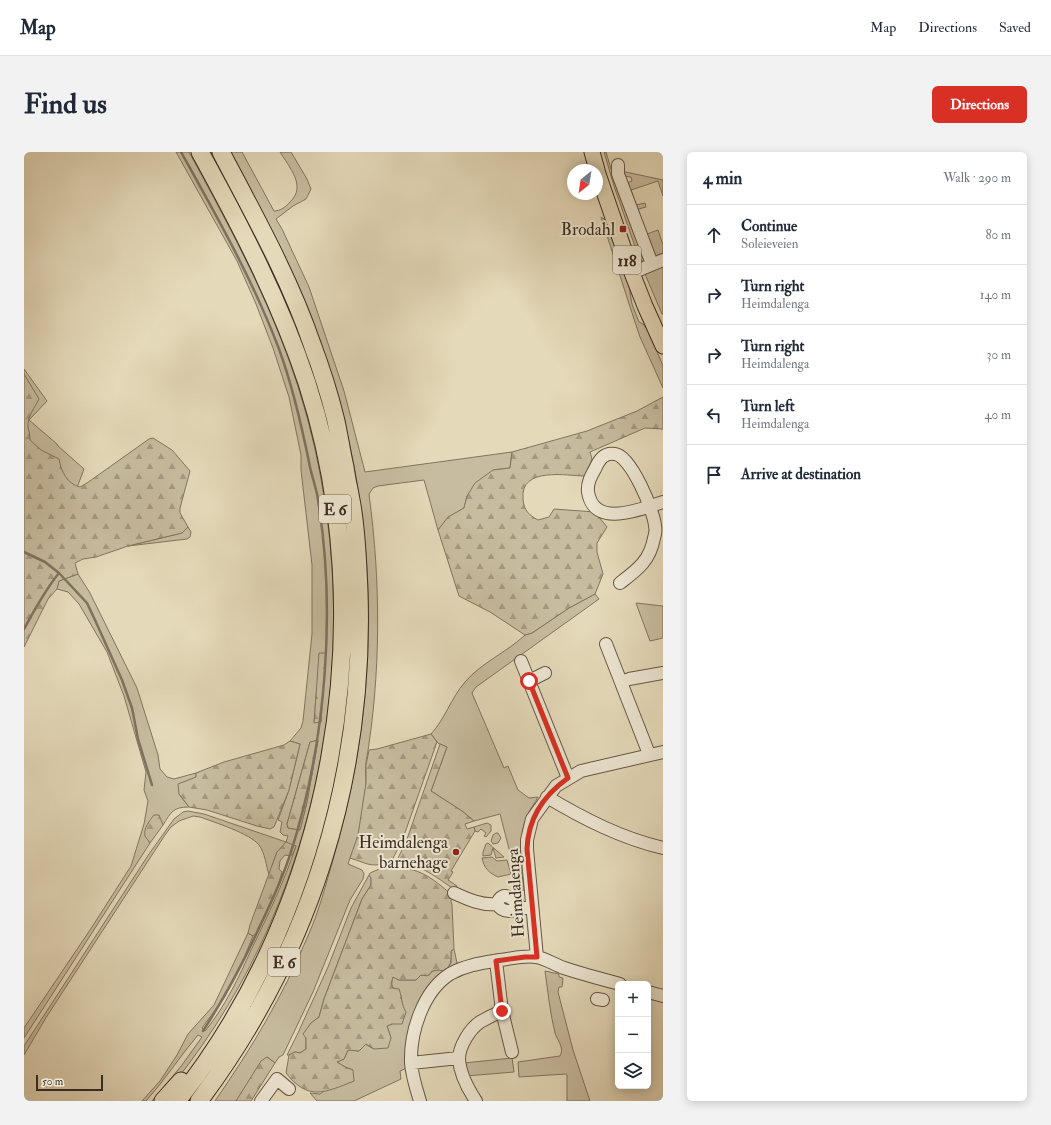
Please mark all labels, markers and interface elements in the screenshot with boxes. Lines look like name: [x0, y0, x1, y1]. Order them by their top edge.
text: Map: [20, 16, 56, 40]
text: Map: [870, 19, 896, 36]
text: Directions: [918, 19, 977, 36]
text: Saved: [999, 19, 1031, 36]
button: Directions: [932, 86, 1027, 123]
text: Find us: [24, 87, 107, 122]
north arrow: [567, 164, 603, 200]
text: 4 min: [703, 168, 742, 189]
text: Walk · 290 m: [943, 170, 1011, 186]
text: Continue: [741, 217, 797, 236]
place label: Brodahl: [561, 219, 616, 240]
marker: Brodahl: [618, 224, 628, 234]
icon: ahead: [703, 224, 725, 246]
text: 80 m: [985, 227, 1011, 243]
text: Soleieveien: [741, 236, 798, 252]
road number: 118: [613, 246, 641, 274]
text: Turn right: [741, 277, 804, 296]
icon: right: [703, 284, 725, 306]
text: 140 m: [980, 287, 1011, 303]
text: Heimdalenga: [741, 296, 809, 312]
text: Turn right: [741, 337, 804, 356]
icon: right: [703, 344, 725, 366]
text: 30 m: [987, 347, 1011, 363]
text: Heimdalenga: [741, 356, 809, 372]
text: Turn left: [741, 397, 795, 416]
icon: left: [703, 404, 725, 426]
text: 40 m: [985, 407, 1011, 423]
text: Heimdalenga: [741, 416, 809, 432]
icon: arrive: [703, 464, 725, 486]
text: Arrive at destination: [741, 465, 861, 484]
road number: E 6: [319, 495, 351, 523]
route start: [520, 672, 538, 690]
place label: Heimdalenga barnehage: [359, 832, 449, 873]
marker: Heimdalenga barnehage: [451, 847, 461, 857]
street label: Heimdalenga: [502, 847, 529, 938]
road number: E 6: [268, 948, 300, 976]
map controls: [615, 981, 651, 1089]
button: +: [615, 981, 651, 1017]
route end: [493, 1002, 511, 1020]
button: −: [615, 1017, 651, 1053]
button: layers: [615, 1053, 651, 1089]
scale bar: [36, 1073, 103, 1092]
text: 50 m: [42, 1075, 63, 1088]

